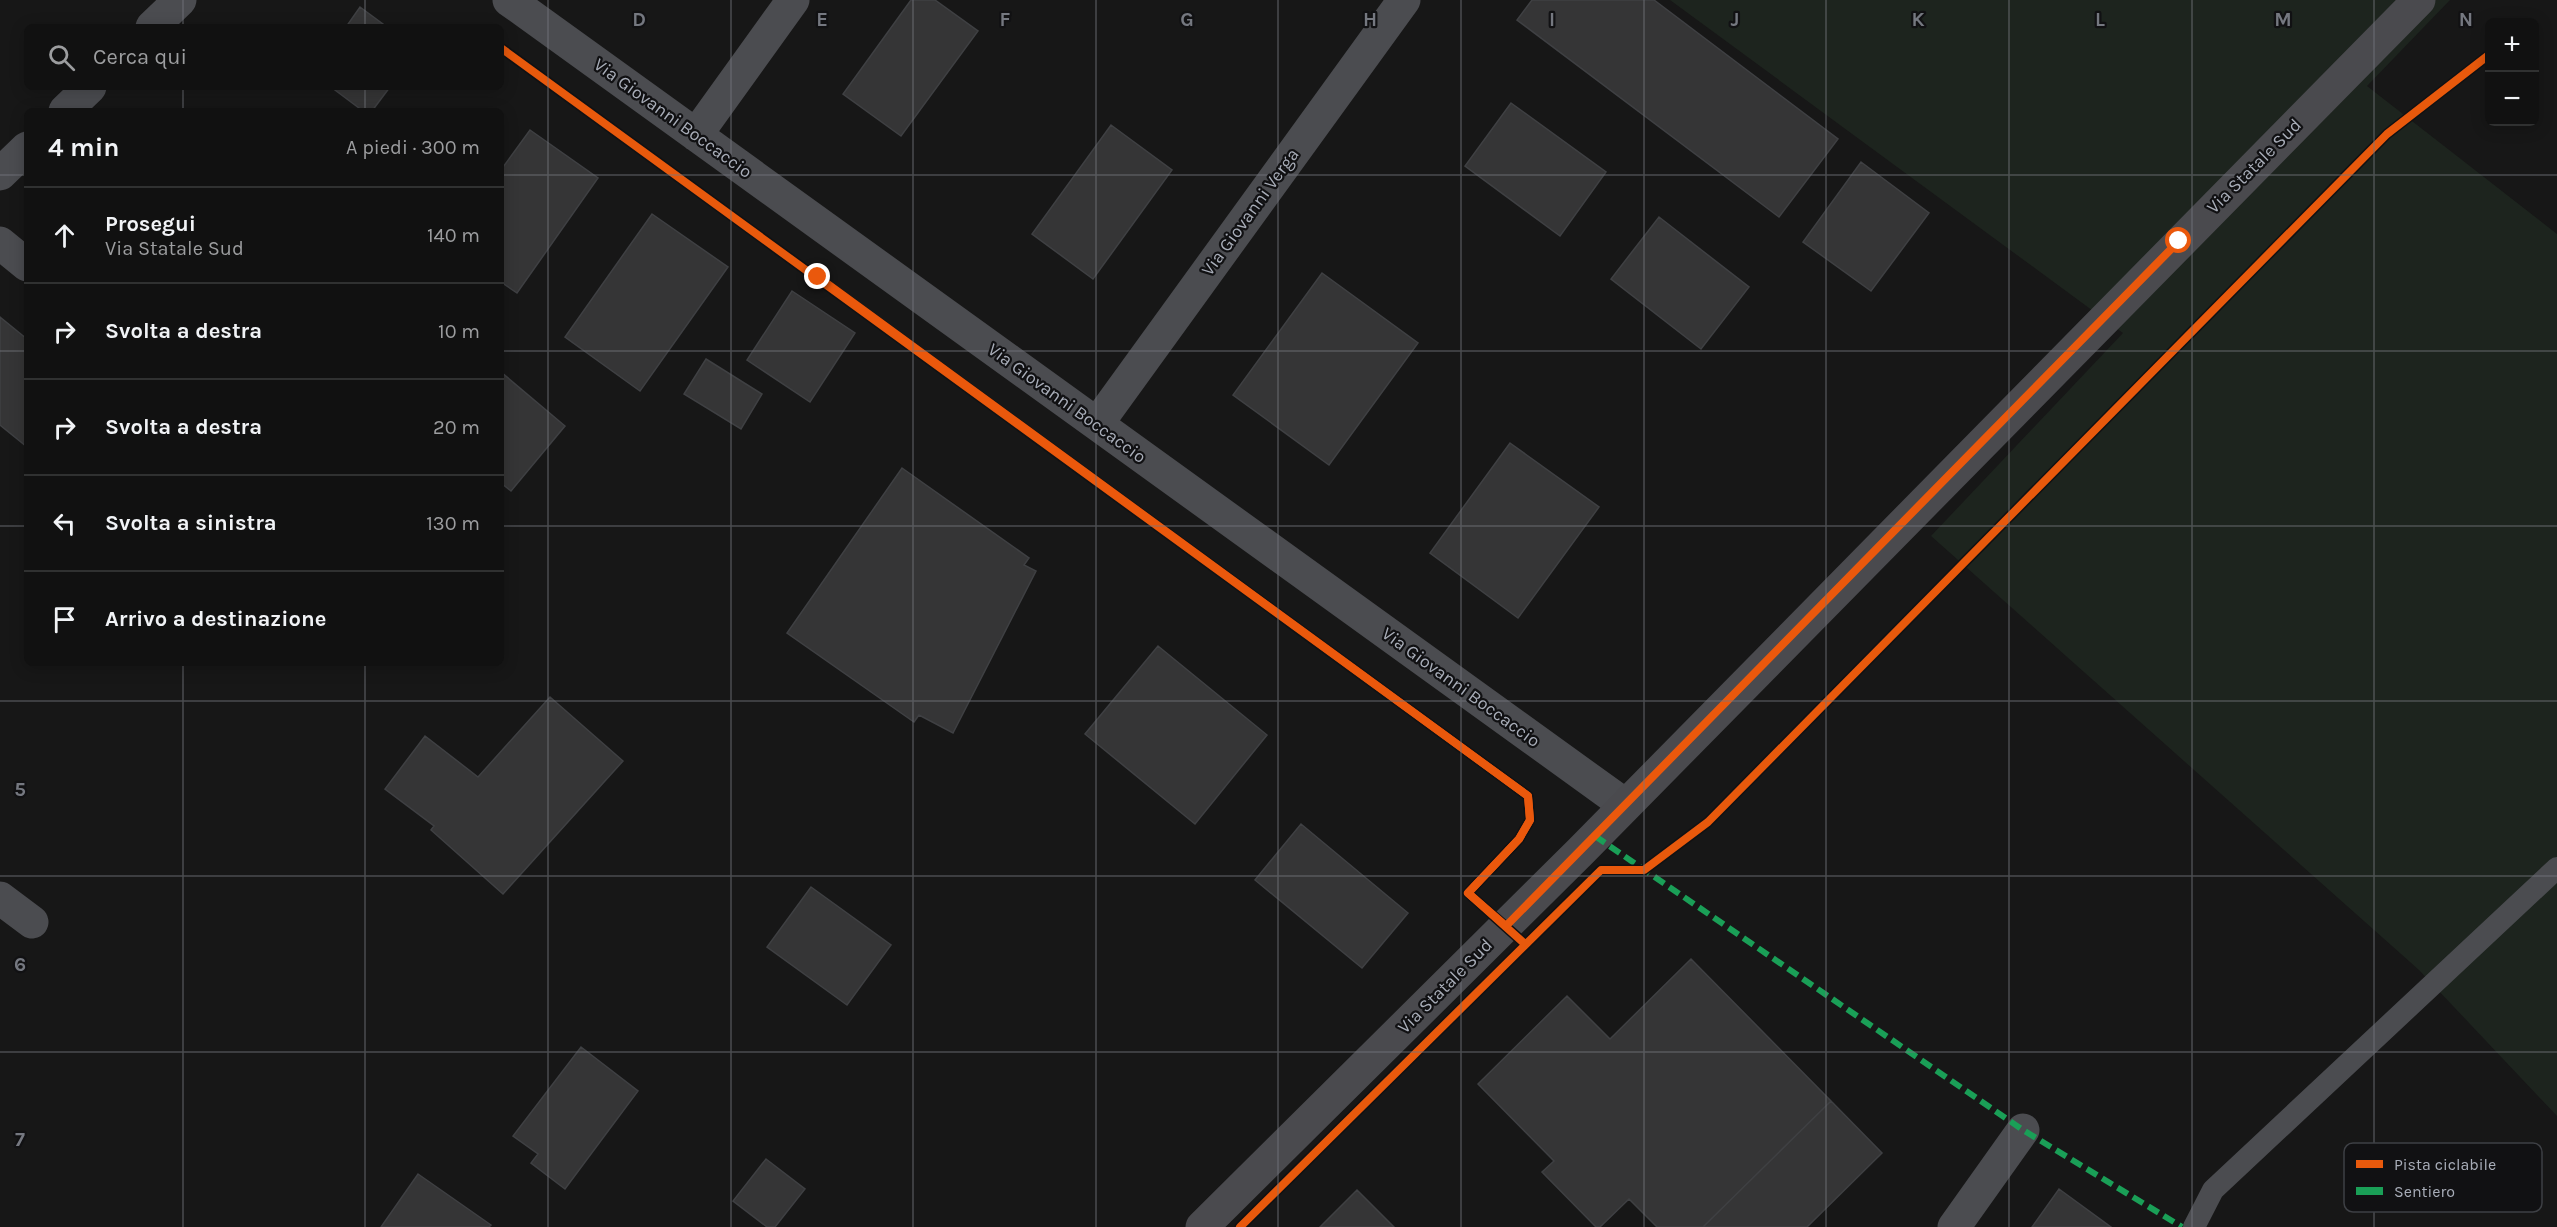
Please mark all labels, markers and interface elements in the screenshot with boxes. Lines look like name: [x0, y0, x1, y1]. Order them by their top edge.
text: D: [632, 8, 646, 31]
text: E: [816, 8, 828, 31]
text: F: [1000, 8, 1011, 31]
text: G: [1180, 8, 1194, 31]
text: H: [1363, 8, 1377, 31]
text: I: [1549, 8, 1555, 31]
text: J: [1731, 8, 1739, 31]
text: K: [1911, 8, 1925, 31]
text: L: [2095, 8, 2105, 31]
text: M: [2274, 8, 2292, 31]
text: N: [2459, 8, 2473, 31]
map controls: [2485, 18, 2539, 126]
button: +: [2485, 18, 2539, 72]
search box: [24, 24, 504, 90]
icon: search: [45, 41, 78, 74]
text: Cerca qui: [93, 44, 187, 70]
street label: Via Giovanni Boccaccio: [590, 53, 756, 183]
button: −: [2485, 72, 2539, 126]
street label: Via Statale Sud: [2202, 114, 2306, 218]
text: 4 min: [48, 132, 119, 163]
text: A piedi · 300 m: [346, 136, 480, 159]
street label: Via Giovanni Verga: [1196, 144, 1304, 280]
text: Prosegui: [105, 211, 196, 237]
icon: ahead: [48, 219, 81, 252]
text: 140 m: [427, 224, 480, 247]
route start: [2165, 227, 2191, 253]
text: Via Statale Sud: [105, 237, 244, 260]
route end: [804, 263, 830, 289]
icon: right: [48, 315, 81, 348]
text: Svolta a destra: [105, 318, 262, 344]
text: 10 m: [438, 320, 480, 343]
street label: Via Giovanni Boccaccio: [984, 338, 1150, 468]
icon: right: [48, 411, 81, 444]
text: Svolta a destra: [105, 414, 262, 440]
text: 20 m: [433, 416, 480, 439]
icon: left: [48, 507, 81, 540]
text: Svolta a sinistra: [105, 510, 277, 536]
text: 130 m: [426, 512, 480, 535]
icon: arrive: [48, 603, 81, 636]
text: Arrivo a destinazione: [105, 606, 326, 632]
street label: Via Giovanni Boccaccio: [1378, 622, 1544, 752]
text: 5: [14, 778, 26, 801]
street label: Via Statale Sud: [1393, 934, 1497, 1038]
text: 6: [14, 953, 26, 976]
text: 7: [15, 1128, 25, 1151]
legend: [2344, 1143, 2542, 1212]
text: Pista ciclabile: [2394, 1155, 2496, 1174]
text: Sentiero: [2394, 1182, 2455, 1201]

